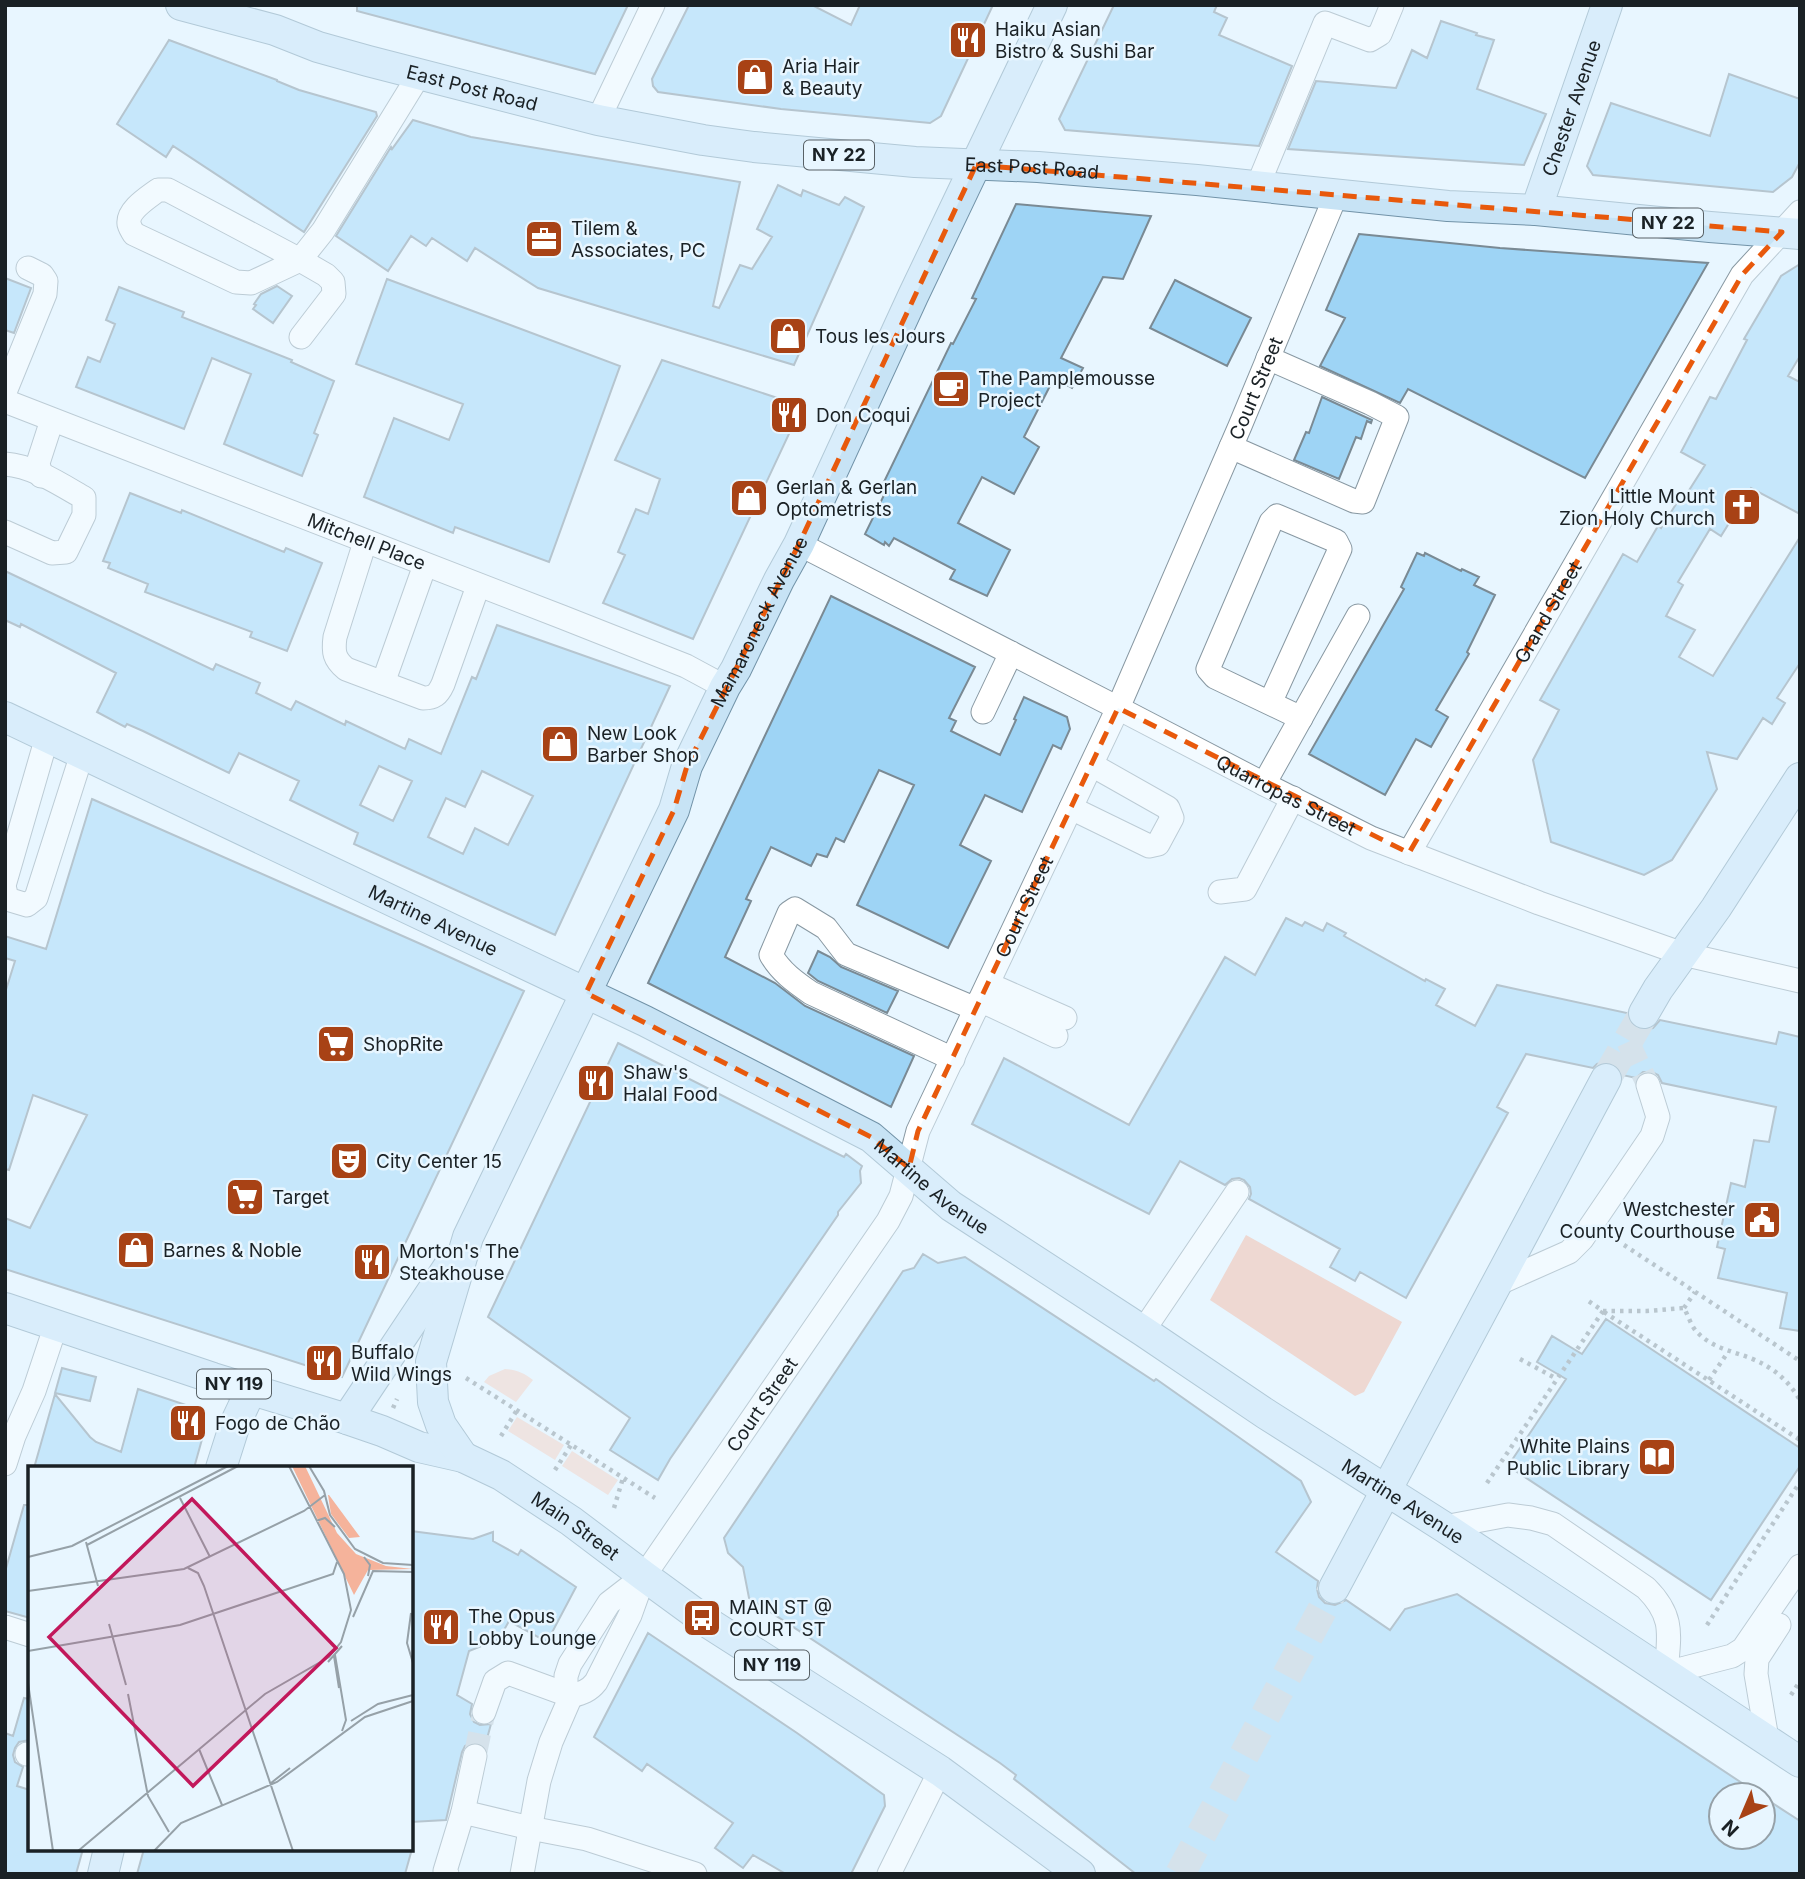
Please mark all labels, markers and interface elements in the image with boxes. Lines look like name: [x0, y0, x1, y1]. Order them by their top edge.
place label: Haiku Asian Bistro & Sushi Bar: [995, 18, 1154, 63]
restaurant icon: Haiku Asian Bistro & Sushi Bar: [947, 19, 989, 61]
street label: Chester Avenue: [1538, 37, 1606, 179]
place label: Aria Hair & Beauty: [782, 55, 863, 100]
shop icon: Aria Hair & Beauty: [734, 56, 776, 98]
street label: East Post Road: [404, 60, 540, 116]
road number: NY 22: [804, 140, 874, 170]
street label: East Post Road: [964, 153, 1100, 184]
road number: NY 22: [1633, 208, 1703, 238]
place label: Tilem & Associates, PC: [571, 217, 706, 262]
office icon: Tilem & Associates, PC: [523, 218, 565, 260]
shop icon: Tous les Jours: [767, 315, 809, 357]
place label: Tous les Jours: [815, 325, 946, 348]
street label: Court Street: [1224, 334, 1288, 443]
place label: The Pamplemousse Project: [978, 367, 1155, 412]
cafe icon: The Pamplemousse Project: [930, 368, 972, 410]
restaurant icon: Don Coqui: [768, 394, 810, 436]
place label: Don Coqui: [816, 404, 910, 427]
place label: Gerlan & Gerlan Optometrists: [776, 476, 917, 521]
shop icon: Gerlan & Gerlan Optometrists: [728, 477, 770, 519]
place label: Little Mount Zion Holy Church: [1559, 485, 1715, 530]
church icon: Little Mount Zion Holy Church: [1721, 486, 1763, 528]
street label: Mitchell Place: [304, 508, 429, 575]
street label: Mamaroneck Avenue: [706, 533, 813, 711]
street label: Grand Street: [1510, 557, 1587, 667]
place label: New Look Barber Shop: [587, 722, 699, 767]
shop icon: New Look Barber Shop: [539, 723, 581, 765]
street label: Quarropas Street: [1212, 750, 1360, 840]
street label: Court Street: [991, 853, 1058, 961]
street label: Martine Avenue: [365, 880, 501, 961]
supermarket icon: ShopRite: [315, 1023, 357, 1065]
place label: ShopRite: [363, 1033, 443, 1056]
place label: Shaw's Halal Food: [623, 1061, 718, 1106]
restaurant icon: Shaw's Halal Food: [575, 1062, 617, 1104]
street label: Martine Avenue: [869, 1134, 993, 1240]
theatre icon: City Center 15: [328, 1140, 370, 1182]
place label: City Center 15: [376, 1150, 502, 1173]
supermarket icon: Target: [224, 1176, 266, 1218]
place label: Target: [272, 1186, 329, 1209]
place label: Westchester County Courthouse: [1560, 1198, 1735, 1243]
public building icon: Westchester County Courthouse: [1741, 1199, 1783, 1241]
shop icon: Barnes & Noble: [115, 1229, 157, 1271]
place label: Barnes & Noble: [163, 1239, 302, 1262]
place label: Morton's The Steakhouse: [399, 1240, 519, 1285]
restaurant icon: Morton's The Steakhouse: [351, 1241, 393, 1283]
place label: Buffalo Wild Wings: [351, 1341, 452, 1386]
restaurant icon: Buffalo Wild Wings: [303, 1342, 345, 1384]
street label: Court Street: [722, 1353, 803, 1456]
road number: NY 119: [197, 1370, 271, 1399]
restaurant icon: Fogo de Chão: [167, 1402, 209, 1444]
place label: Fogo de Chão: [215, 1412, 340, 1435]
place label: White Plains Public Library: [1507, 1435, 1630, 1480]
library icon: White Plains Public Library: [1636, 1436, 1678, 1478]
street label: Martine Avenue: [1337, 1454, 1468, 1549]
inset map: [28, 1466, 413, 1851]
street label: Main Street: [527, 1487, 624, 1565]
place label: MAIN ST @ COURT ST: [729, 1596, 832, 1641]
bus stop icon: MAIN ST @ COURT ST: [681, 1597, 723, 1639]
place label: The Opus Lobby Lounge: [468, 1605, 596, 1650]
restaurant icon: The Opus Lobby Lounge: [420, 1606, 462, 1648]
road number: NY 119: [735, 1650, 809, 1680]
north arrow: [1707, 1781, 1777, 1851]
text: N: [1717, 1815, 1744, 1841]

